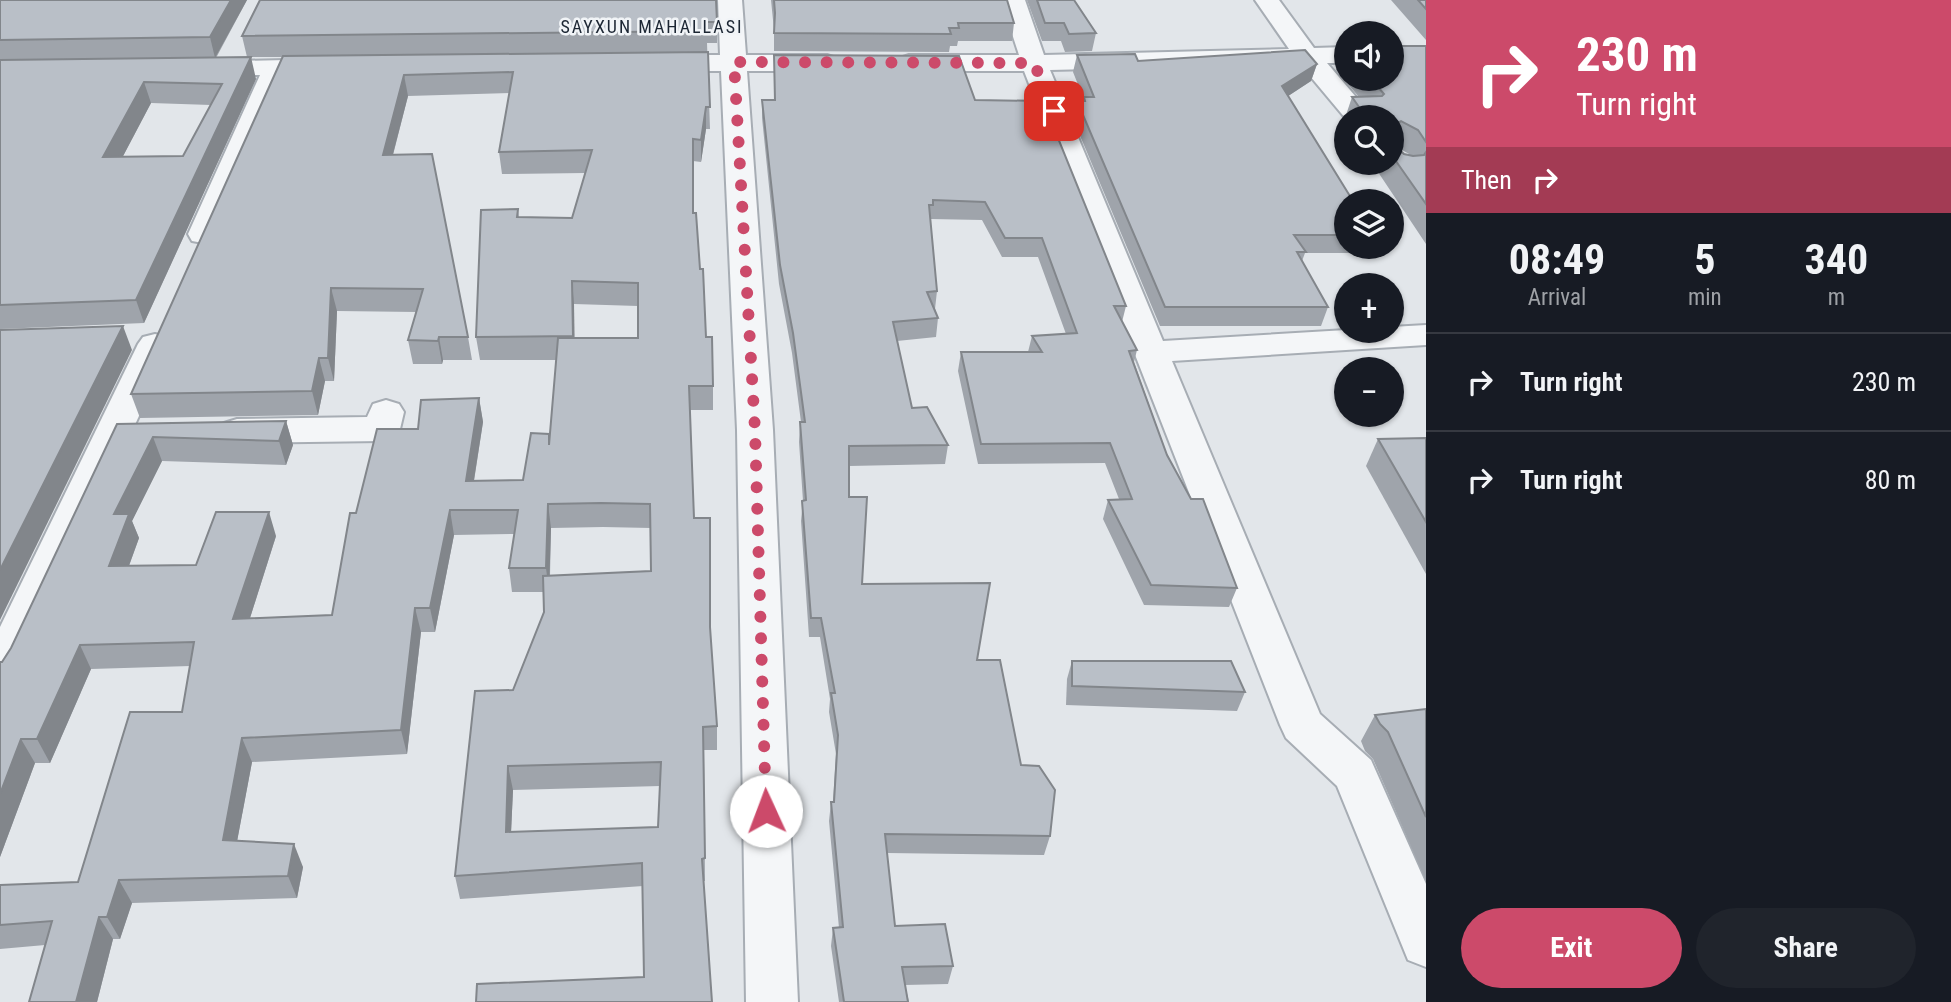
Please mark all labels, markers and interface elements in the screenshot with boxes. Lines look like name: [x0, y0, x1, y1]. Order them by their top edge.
district label: SAYXUN MAHALLASI: [560, 16, 744, 37]
map controls: [1334, 21, 1404, 427]
button: sound: [1334, 21, 1404, 91]
text: 230 m: [1576, 26, 1698, 83]
icon: right: [1461, 28, 1552, 119]
pin: [1024, 81, 1084, 141]
text: Turn right: [1576, 85, 1697, 123]
icon: arrive: [1035, 92, 1073, 130]
button: search: [1334, 105, 1404, 175]
icon: right: [1526, 161, 1564, 199]
text: Then: [1461, 165, 1512, 195]
button: layers: [1334, 189, 1404, 259]
text: 08:49: [1509, 235, 1605, 284]
text: 5: [1694, 235, 1715, 284]
text: 340: [1804, 235, 1868, 284]
button: +: [1334, 273, 1404, 343]
text: Arrival: [1528, 284, 1586, 311]
text: min: [1688, 284, 1722, 311]
text: m: [1828, 284, 1845, 311]
button: −: [1334, 357, 1404, 427]
icon: right: [1461, 363, 1499, 401]
text: Turn right: [1520, 367, 1622, 397]
text: 230 m: [1852, 367, 1916, 397]
icon: right: [1461, 461, 1499, 499]
text: Turn right: [1520, 465, 1622, 495]
text: 80 m: [1865, 465, 1916, 495]
position arrow: [729, 774, 803, 848]
button: Exit: [1461, 908, 1682, 988]
button: Share: [1696, 908, 1916, 988]

